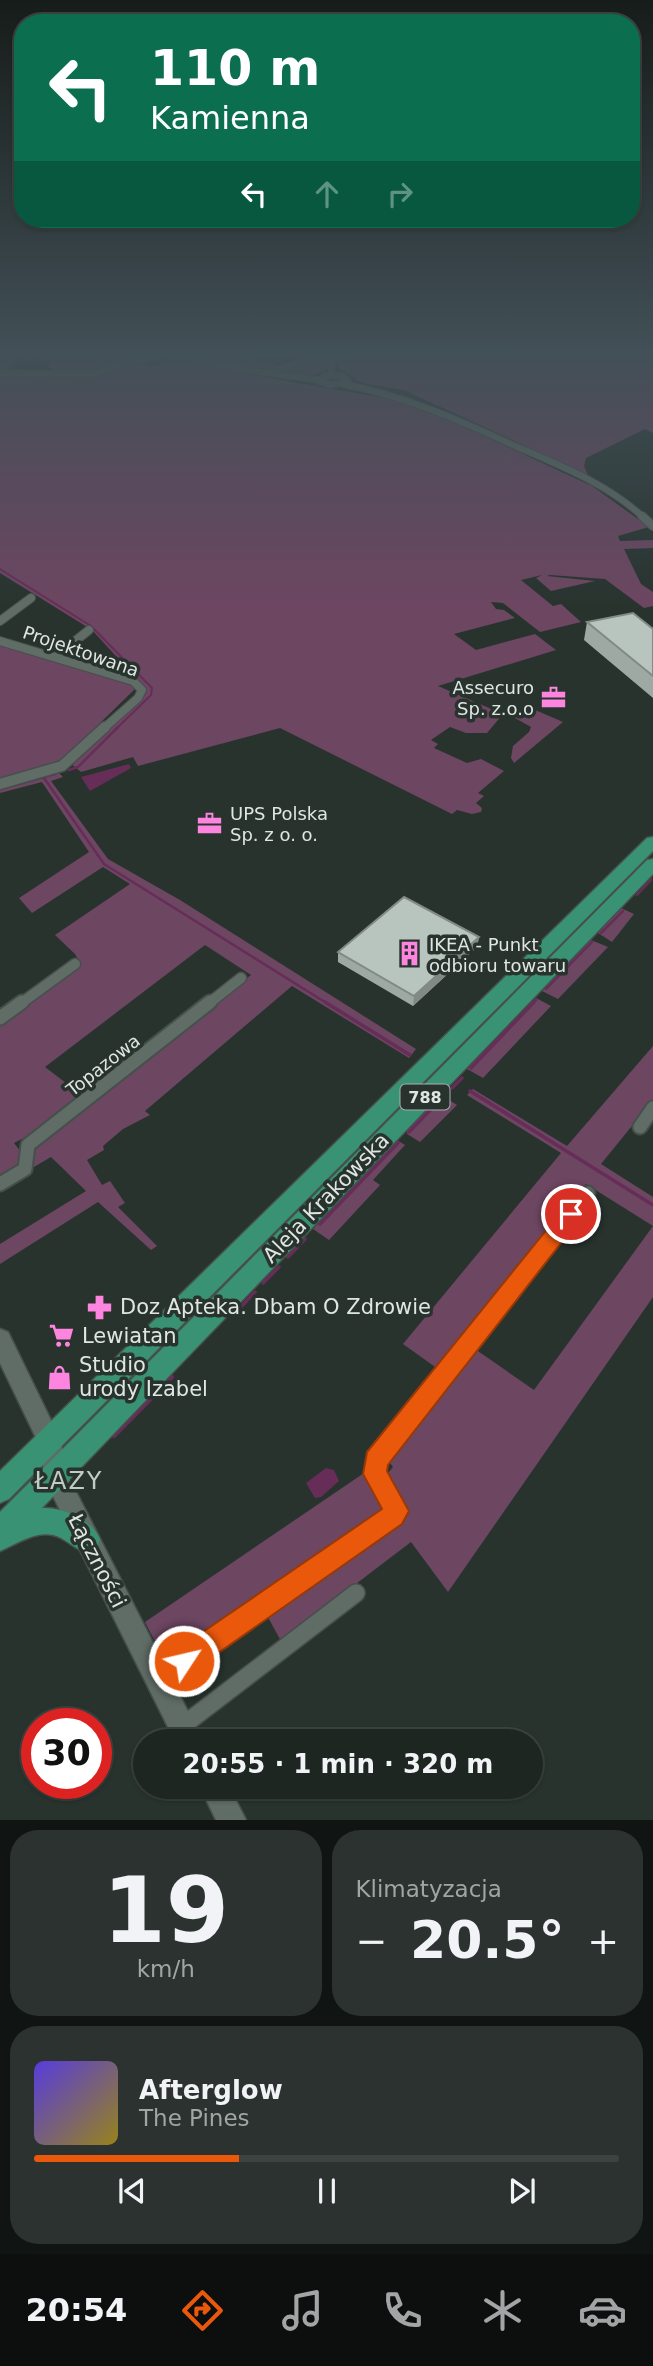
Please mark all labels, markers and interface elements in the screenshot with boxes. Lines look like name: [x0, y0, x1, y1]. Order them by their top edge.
text: 110 m: [150, 40, 320, 97]
icon: left: [35, 42, 126, 133]
text: Kamienna: [150, 99, 310, 137]
icon: left: [235, 175, 273, 213]
icon: ahead: [308, 175, 346, 213]
icon: right: [381, 175, 419, 213]
street label: Projektowana: [20, 621, 142, 681]
place label: Assecuro Sp. z.o.o: [453, 677, 534, 719]
office icon: Assecuro Sp. z.o.o: [540, 683, 568, 711]
place label: UPS Polska Sp. z o. o.: [230, 803, 328, 845]
office icon: UPS Polska Sp. z o. o.: [196, 809, 224, 837]
place label: IKEA - Punkt odbioru towaru: [429, 934, 566, 976]
building icon: IKEA - Punkt odbioru towaru: [395, 940, 423, 968]
street label: Topazowa: [61, 1030, 144, 1101]
road number: 788: [400, 1084, 450, 1110]
street label: Aleja Krakowska: [258, 1128, 394, 1268]
pin: [541, 1184, 601, 1244]
icon: arrive: [552, 1195, 590, 1233]
pharmacy icon: Doz Apteka. Dbam O Zdrowie: [86, 1293, 114, 1321]
place label: Doz Apteka. Dbam O Zdrowie: [120, 1295, 431, 1319]
supermarket icon: Lewiatan: [48, 1322, 76, 1350]
place label: Lewiatan: [82, 1324, 177, 1348]
place label: Studio urody Izabel: [79, 1353, 208, 1401]
shop icon: Studio urody Izabel: [45, 1363, 73, 1391]
district label: ŁAZY: [33, 1467, 104, 1495]
street label: Łączności: [63, 1509, 131, 1612]
position arrow: [147, 1624, 221, 1698]
speed limit sign: 30: [21, 1708, 112, 1799]
text: 20:55 · 1 min · 320 m: [183, 1749, 493, 1779]
text: 19: [102, 1858, 229, 1963]
text: Klimatyzacja: [356, 1876, 502, 1902]
text: 20.5°: [410, 1910, 564, 1970]
text: −: [356, 1919, 387, 1963]
text: +: [587, 1919, 619, 1963]
text: km/h: [137, 1956, 195, 1982]
text: Afterglow: [139, 2075, 283, 2105]
text: The Pines: [139, 2105, 250, 2131]
icon: previous: [113, 2172, 151, 2210]
icon: pause: [308, 2172, 346, 2210]
icon: next: [503, 2172, 541, 2210]
icon: directions: [178, 2286, 227, 2335]
icon: music: [278, 2286, 327, 2335]
icon: phone: [378, 2286, 427, 2335]
icon: climate: [478, 2286, 527, 2335]
icon: car: [578, 2286, 627, 2335]
text: 20:54: [26, 2291, 127, 2329]

